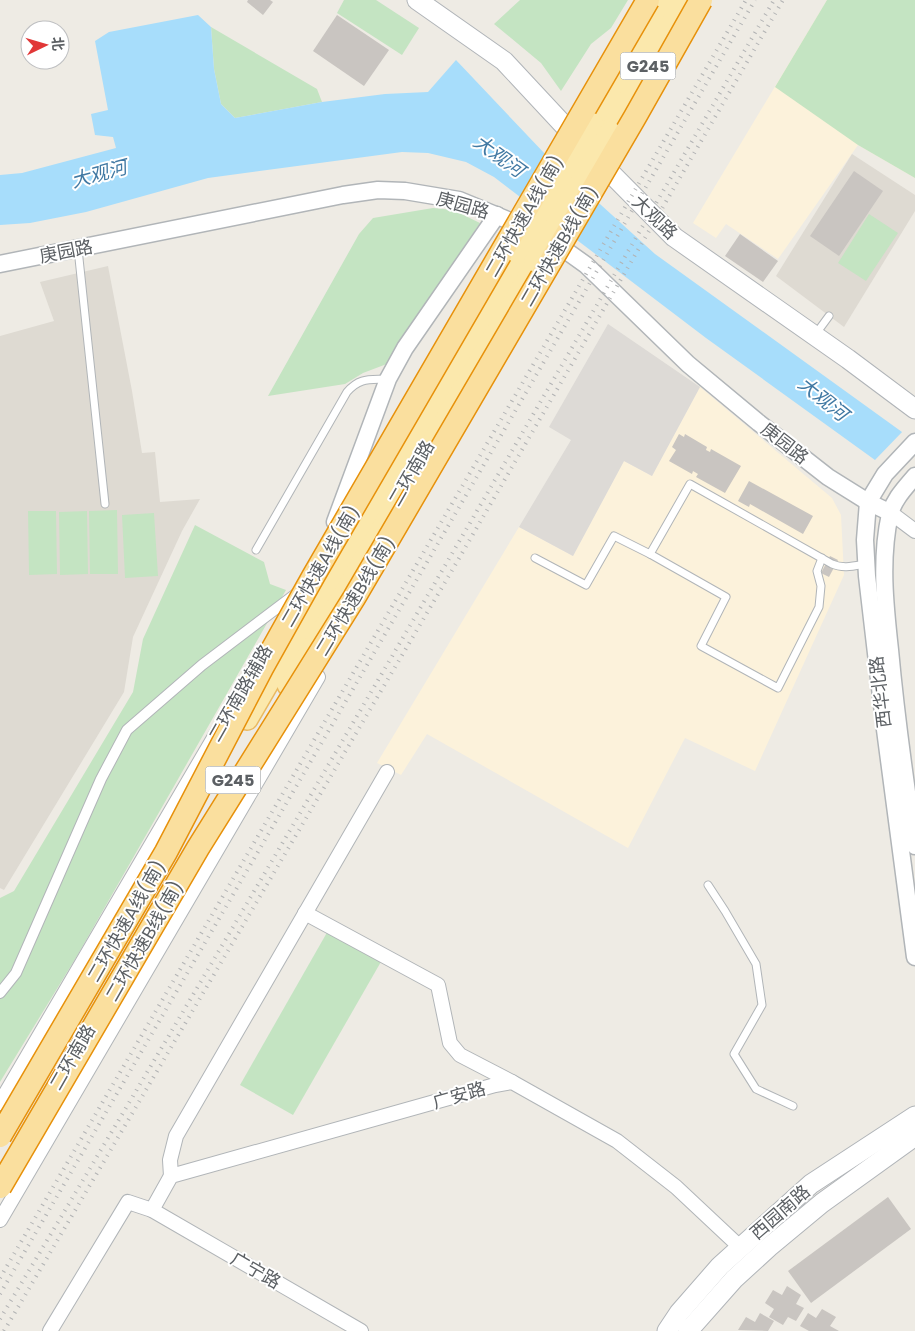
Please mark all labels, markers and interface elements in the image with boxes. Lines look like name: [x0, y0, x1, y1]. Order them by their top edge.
north arrow: [20, 20, 70, 70]
text: 北: [47, 36, 69, 52]
road number: G245: [620, 52, 676, 80]
water label: 大观河: [468, 128, 533, 186]
street label: 二环快速A线(南): [479, 151, 569, 281]
water label: 大观河: [68, 153, 134, 194]
street label: 二环快速B线(南): [514, 181, 604, 311]
street label: 庚园路: [434, 186, 492, 224]
street label: 大观路: [627, 189, 683, 245]
street label: 庚园路: [37, 234, 95, 268]
water label: 大观河: [792, 371, 857, 430]
street label: 庚园路: [756, 417, 814, 469]
street label: 二环南路: [382, 436, 440, 510]
street label: 二环快速A线(南): [275, 501, 365, 631]
street label: 二环快速B线(南): [309, 532, 401, 660]
street label: 二环南路辅路: [202, 640, 278, 746]
street label: 西华北路: [863, 655, 897, 729]
road number: G245: [206, 766, 260, 794]
street label: 二环快速A线(南): [81, 856, 171, 986]
street label: 二环快速B线(南): [99, 876, 189, 1006]
street label: 二环南路: [43, 1020, 101, 1094]
street label: 广安路: [430, 1076, 488, 1114]
street label: 西园南路: [745, 1179, 815, 1245]
street label: 广宁路: [226, 1246, 286, 1294]

